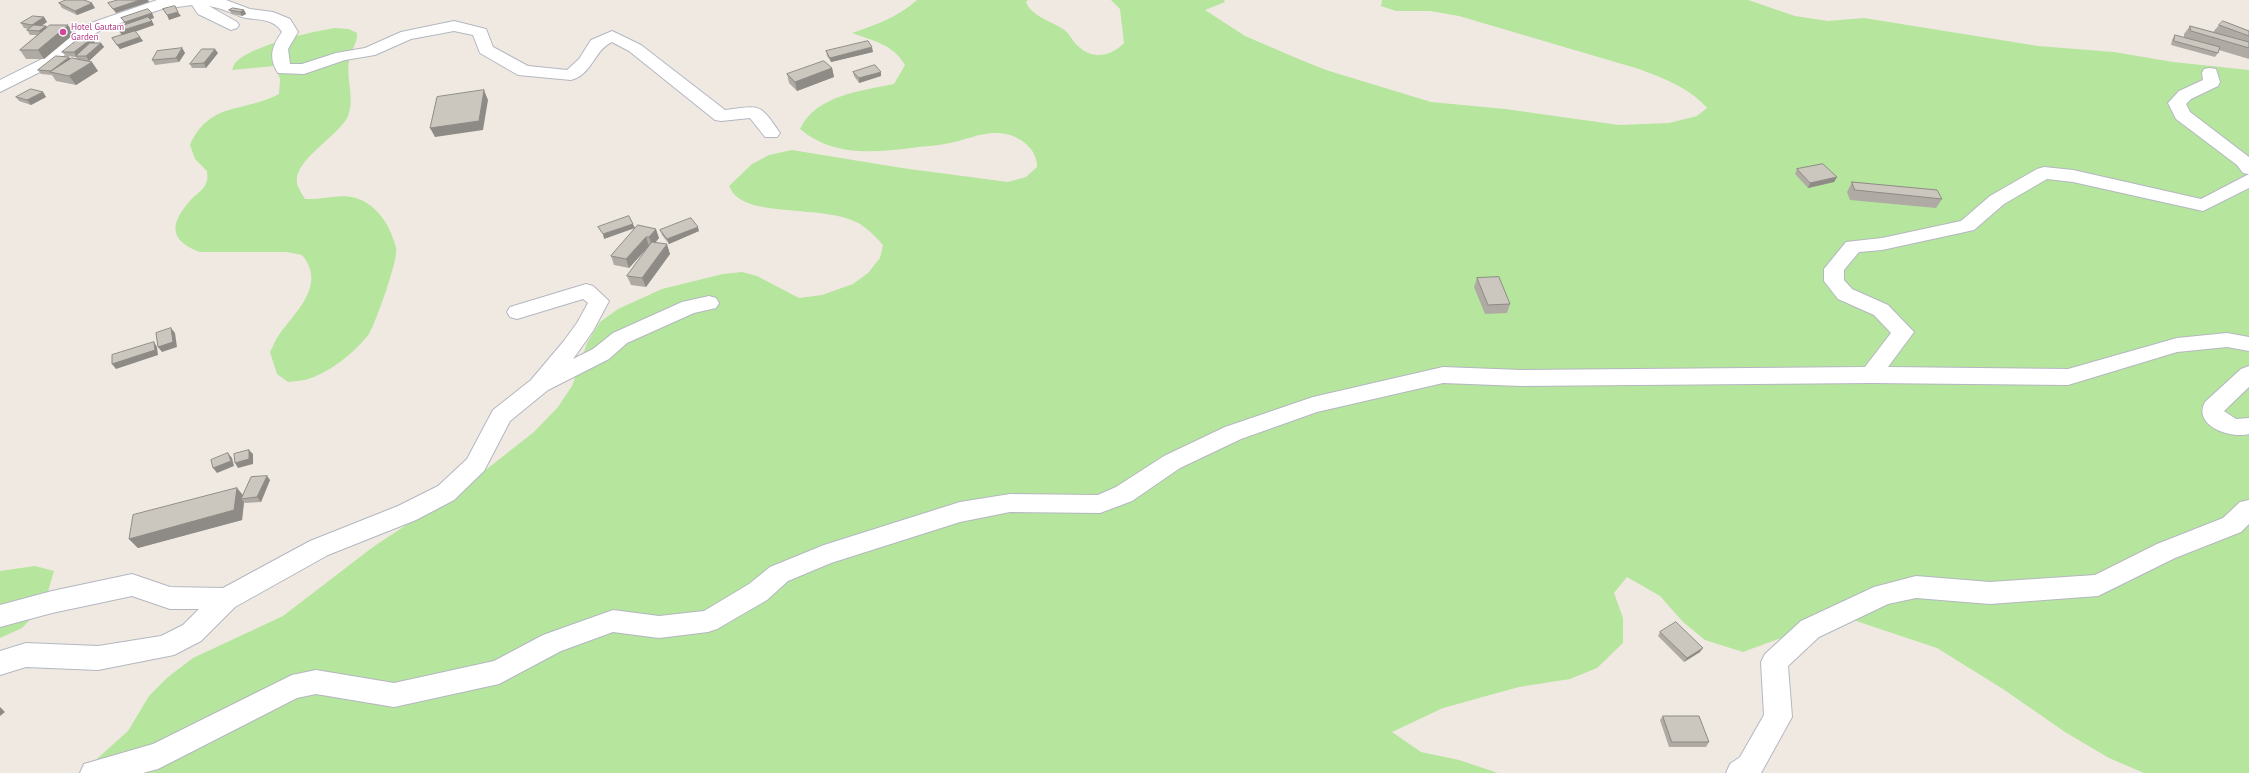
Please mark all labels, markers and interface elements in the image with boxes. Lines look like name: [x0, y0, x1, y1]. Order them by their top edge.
place label: Hotel Gautam Garden: [71, 22, 124, 43]
marker: Hotel Gautam Garden: [58, 27, 68, 37]

